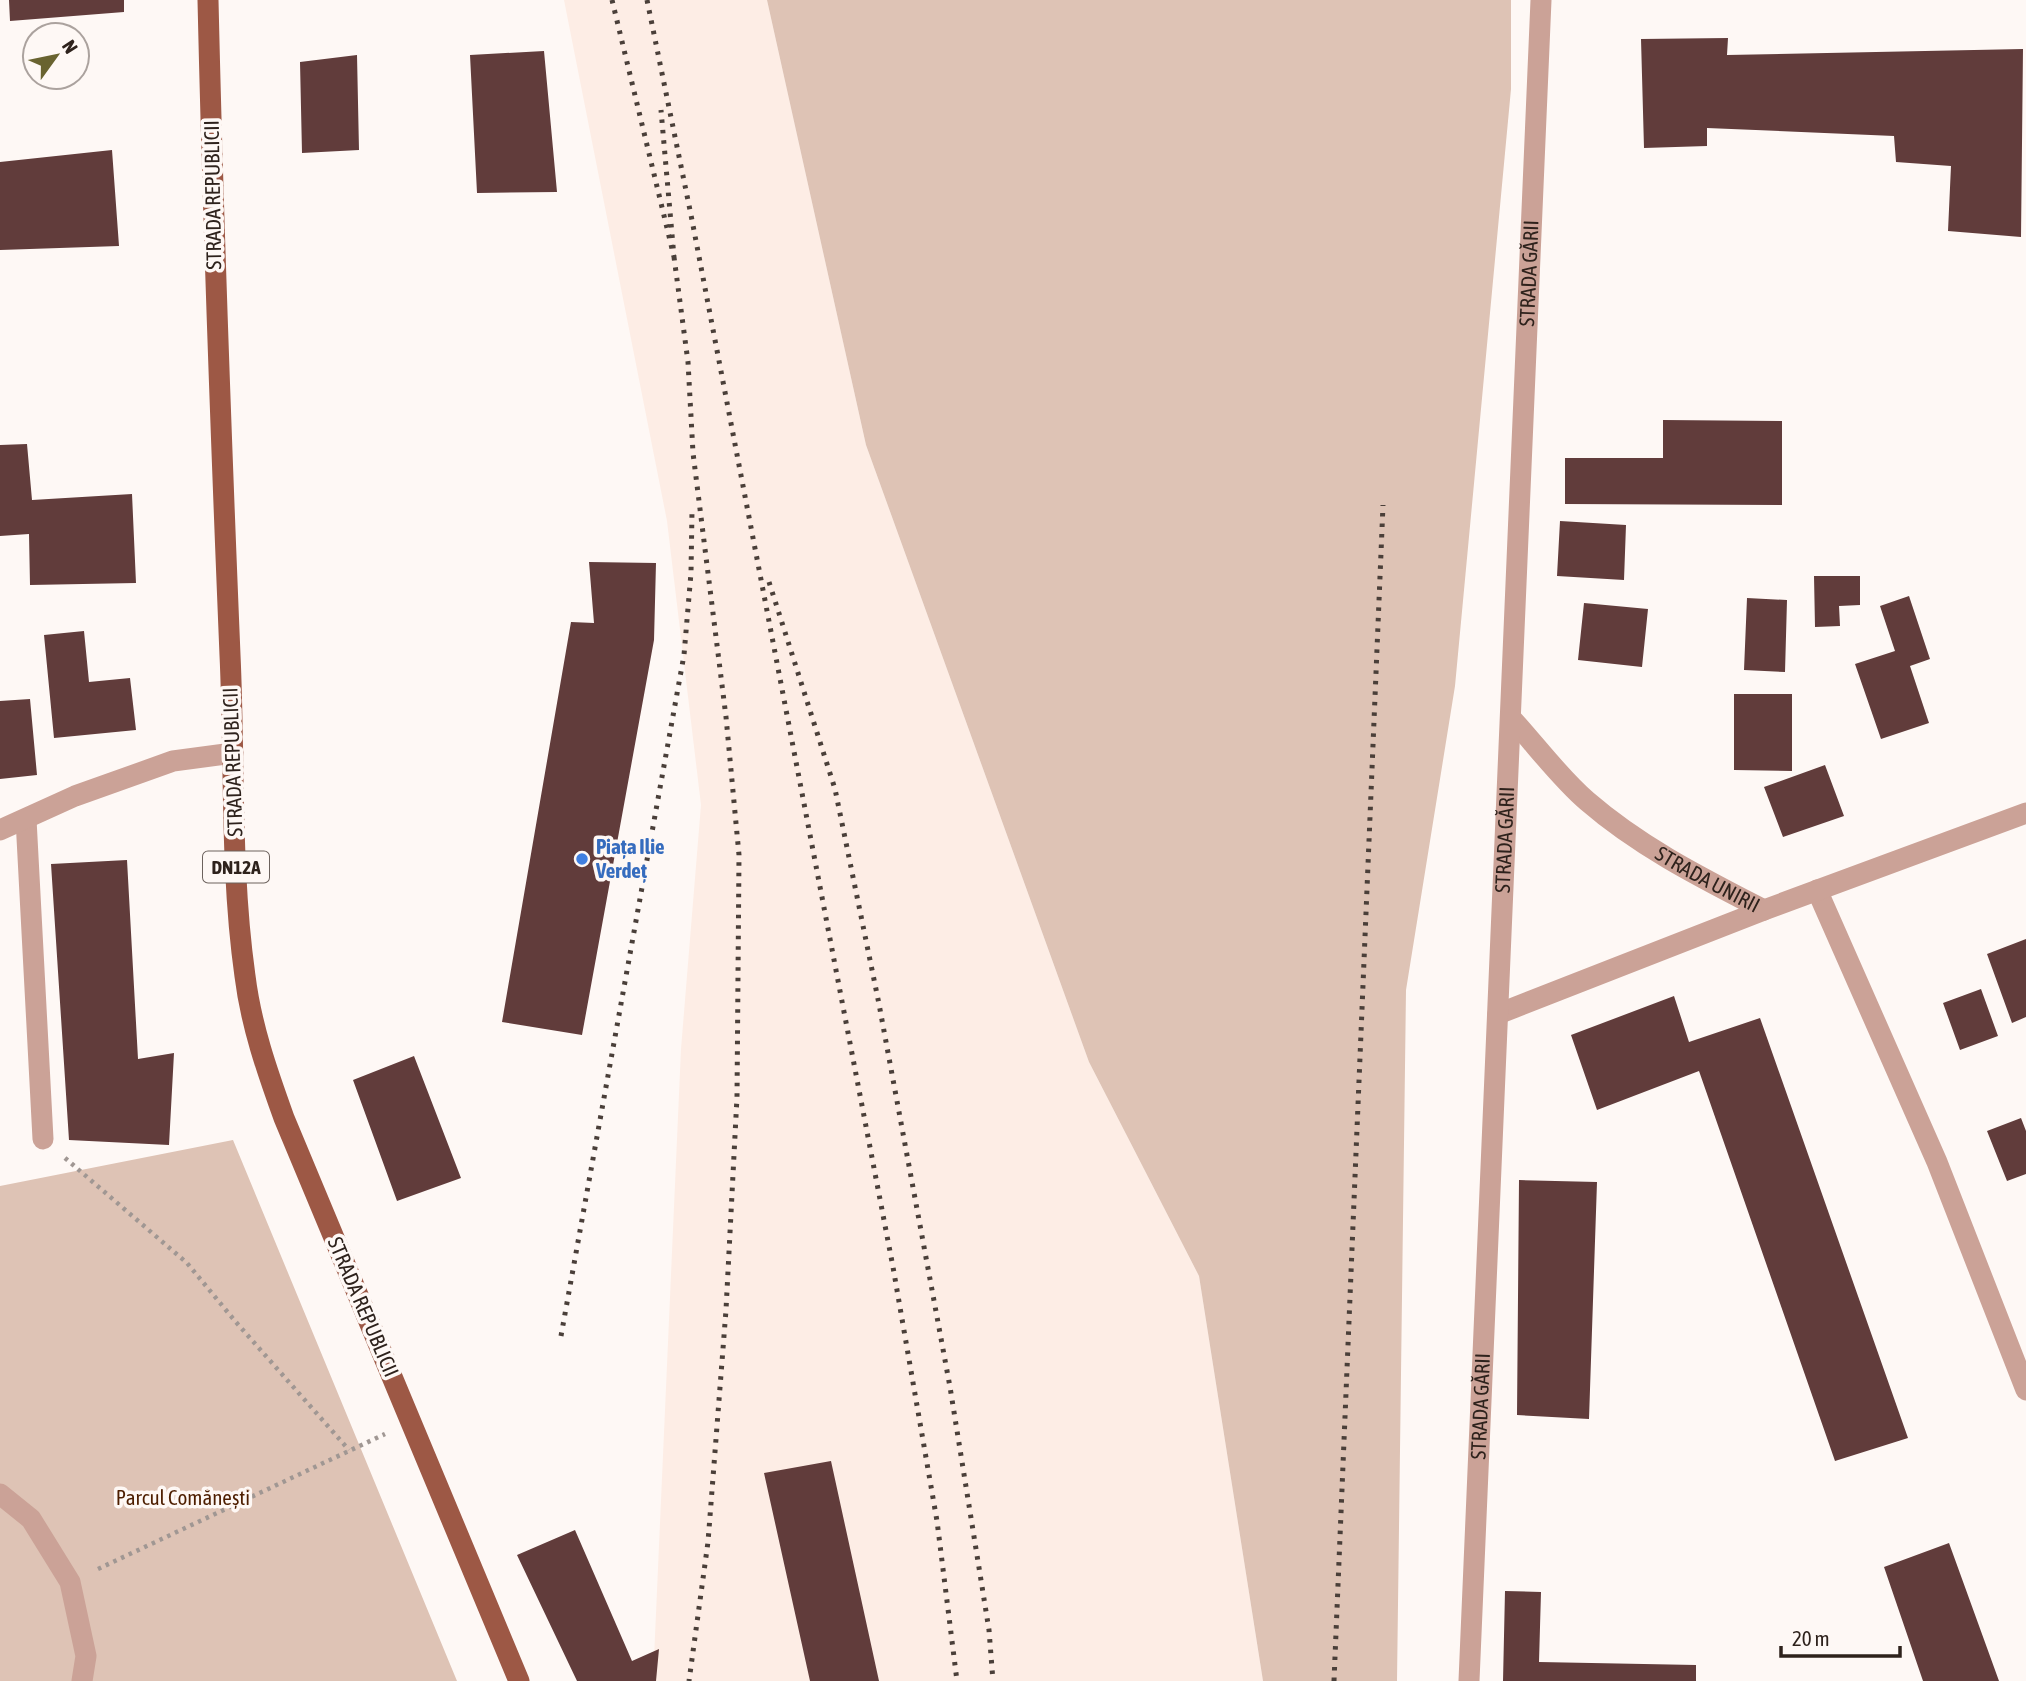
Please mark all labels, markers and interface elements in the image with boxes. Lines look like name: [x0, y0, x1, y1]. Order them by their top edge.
north arrow: [21, 21, 91, 91]
text: N: [58, 36, 83, 57]
street label: STRADA REPUBLICII: [199, 120, 225, 270]
street label: STRADA GĂRII: [1514, 220, 1543, 327]
street label: STRADA REPUBLICII: [217, 687, 247, 837]
street label: STRADA GĂRII: [1490, 786, 1518, 893]
place label: Piața Ilie Verdeț: [595, 834, 665, 883]
street label: STRADA UNIRII: [1652, 841, 1764, 917]
marker: Piața Ilie Verdeț: [574, 851, 590, 867]
road number: DN12A: [203, 852, 269, 882]
street label: STRADA REPUBLICII: [324, 1233, 404, 1380]
street label: STRADA GĂRII: [1466, 1353, 1494, 1460]
park label: Parcul Comănești: [116, 1485, 250, 1509]
scale bar: [1781, 1614, 1900, 1658]
text: 20 m: [1792, 1626, 1830, 1650]

